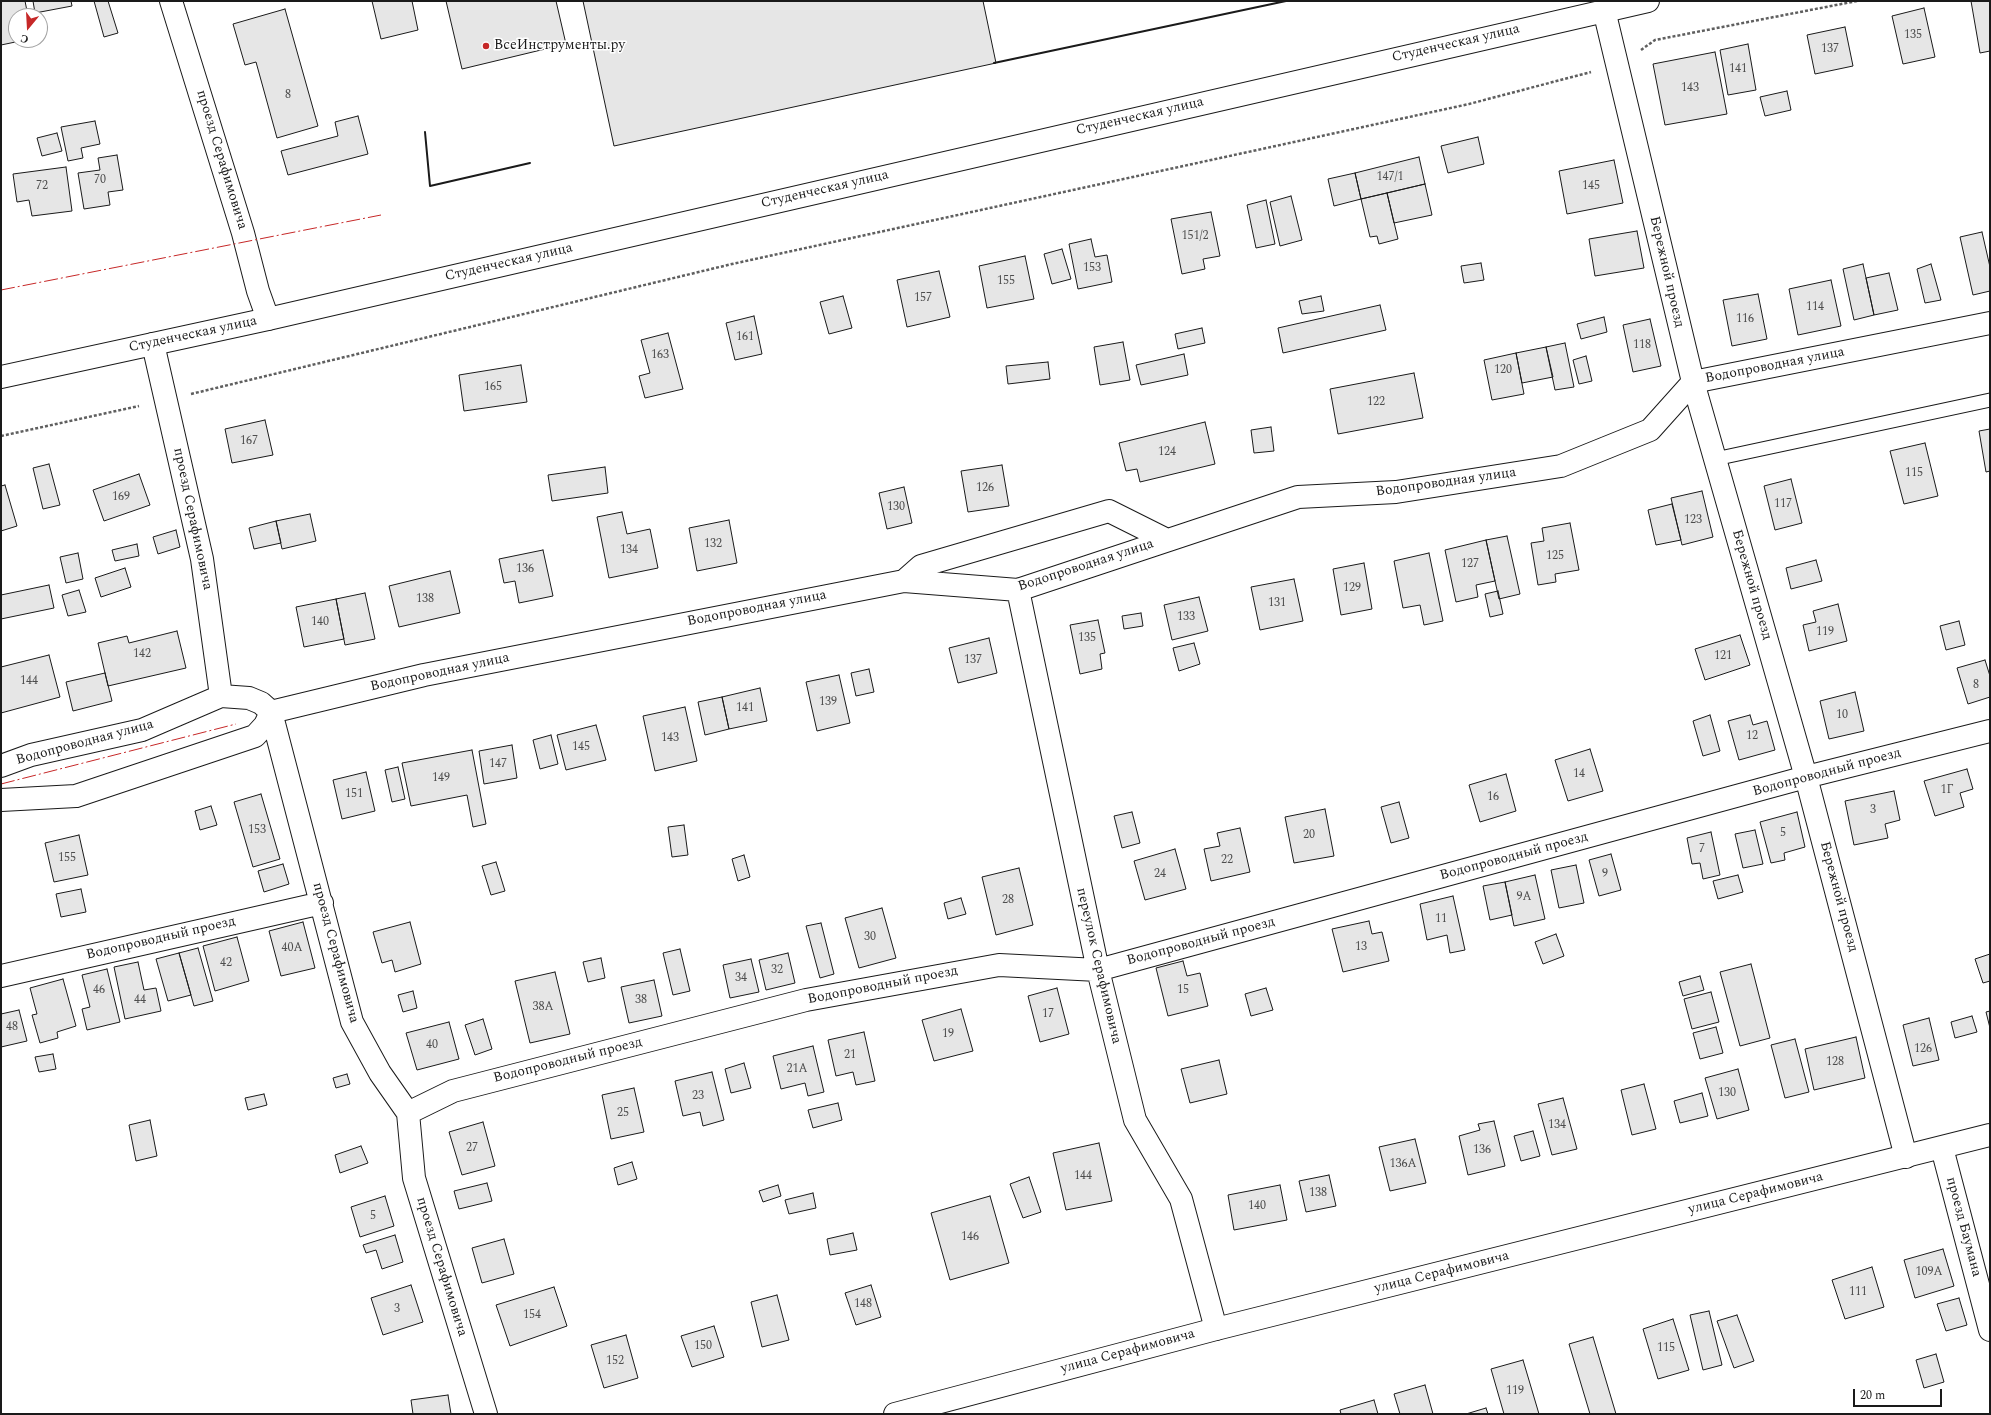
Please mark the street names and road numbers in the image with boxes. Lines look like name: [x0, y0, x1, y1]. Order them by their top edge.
street label: Студенческая улица: [1391, 21, 1521, 67]
street label: проезд Серафимовича: [192, 88, 250, 232]
street label: Студенческая улица: [1075, 94, 1205, 140]
street label: Студенческая улица: [760, 167, 890, 213]
street label: Бережной проезд: [1645, 215, 1687, 329]
street label: Студенческая улица: [444, 240, 574, 286]
street label: Студенческая улица: [127, 313, 259, 357]
street label: Водопроводная улица: [1704, 344, 1846, 388]
street label: проезд Серафимовича: [169, 446, 215, 592]
street label: Водопроводная улица: [1375, 465, 1517, 501]
street label: Бережной проезд: [1727, 528, 1775, 642]
street label: Водопроводная улица: [1016, 536, 1156, 596]
street label: Водопроводная улица: [686, 587, 828, 631]
street label: Водопроводная улица: [369, 650, 511, 696]
street label: Водопроводная улица: [14, 717, 156, 769]
street label: Водопроводный проезд: [1751, 745, 1903, 801]
street label: Водопроводный проезд: [1438, 829, 1590, 885]
street label: Бережной проезд: [1815, 840, 1861, 954]
street label: проезд Серафимовича: [308, 881, 362, 1025]
street label: переулок Серафимовича: [1072, 886, 1124, 1046]
street label: Водопроводный проезд: [85, 914, 237, 964]
street label: Водопроводный проезд: [1125, 914, 1277, 970]
street label: Водопроводный проезд: [806, 963, 960, 1009]
street label: Водопроводный проезд: [492, 1034, 644, 1088]
street label: улица Серафимовича: [1687, 1169, 1825, 1219]
street label: проезд Баумана: [1942, 1175, 1984, 1279]
street label: проезд Серафимовича: [412, 1195, 470, 1339]
street label: улица Серафимовича: [1373, 1248, 1511, 1298]
street label: улица Серафимовича: [1059, 1326, 1197, 1378]

